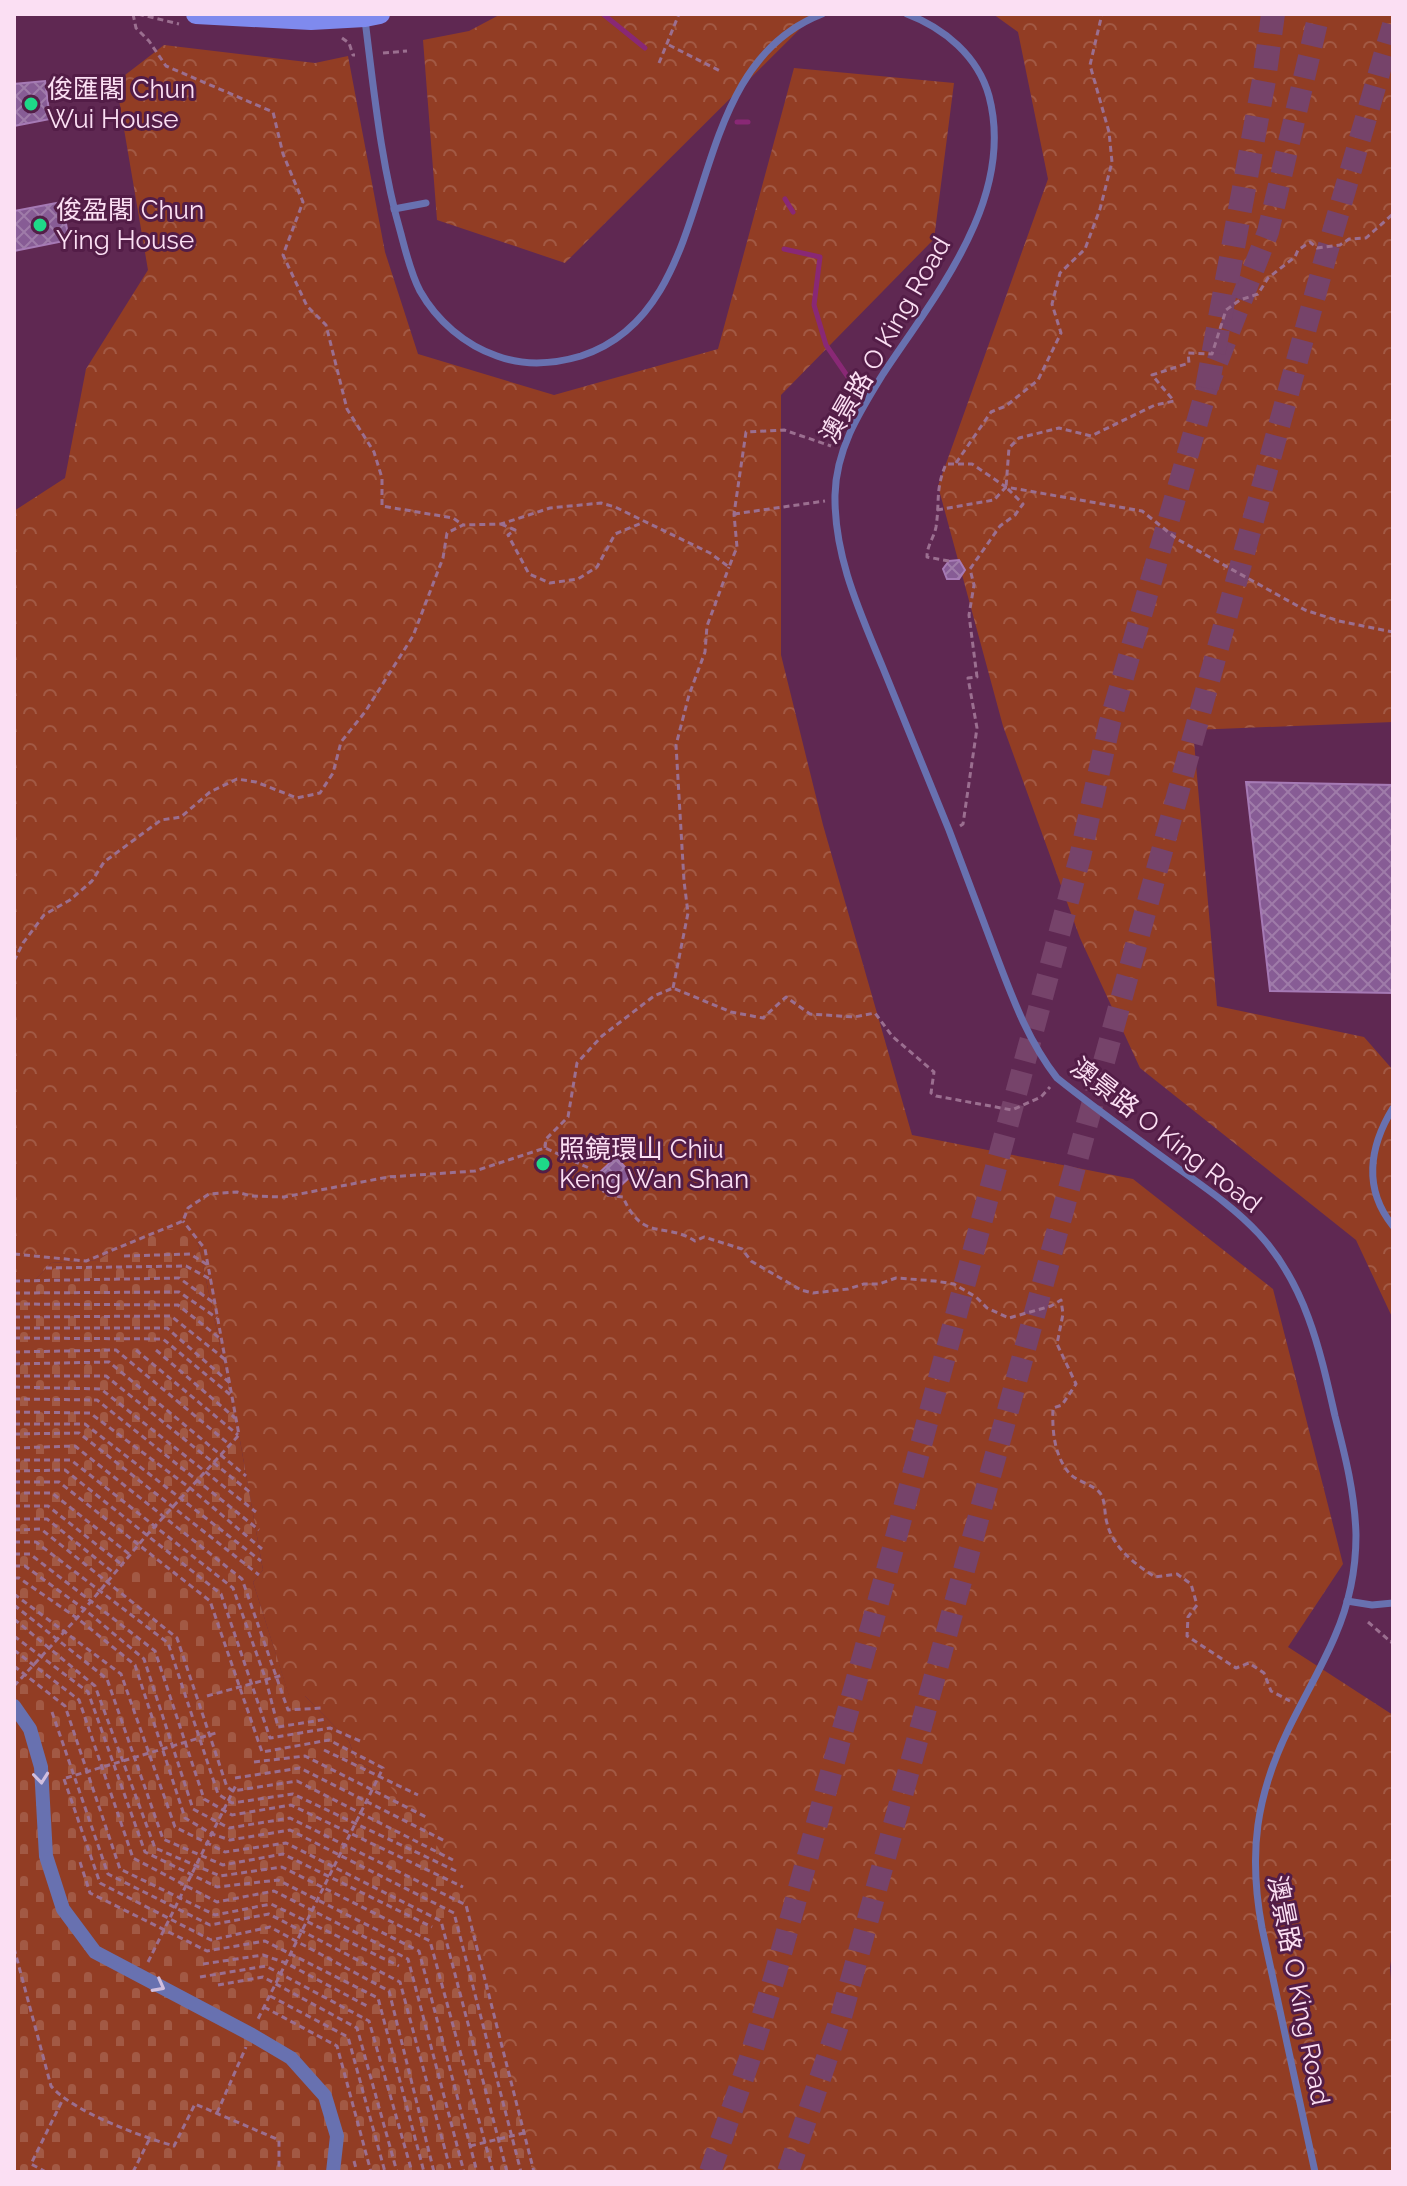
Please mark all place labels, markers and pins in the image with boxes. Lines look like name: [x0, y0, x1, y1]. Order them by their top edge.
place label: 俊匯閣 Chun Wui House: [47, 74, 195, 134]
marker: 俊匯閣 Chun Wui House: [22, 95, 40, 113]
place label: 俊盈閣 Chun Ying House: [56, 195, 204, 255]
marker: 俊盈閣 Chun Ying House: [31, 216, 49, 234]
place label: 照鏡環山 Chiu Keng Wan Shan: [559, 1134, 749, 1194]
marker: 照鏡環山 Chiu Keng Wan Shan: [534, 1155, 552, 1173]

